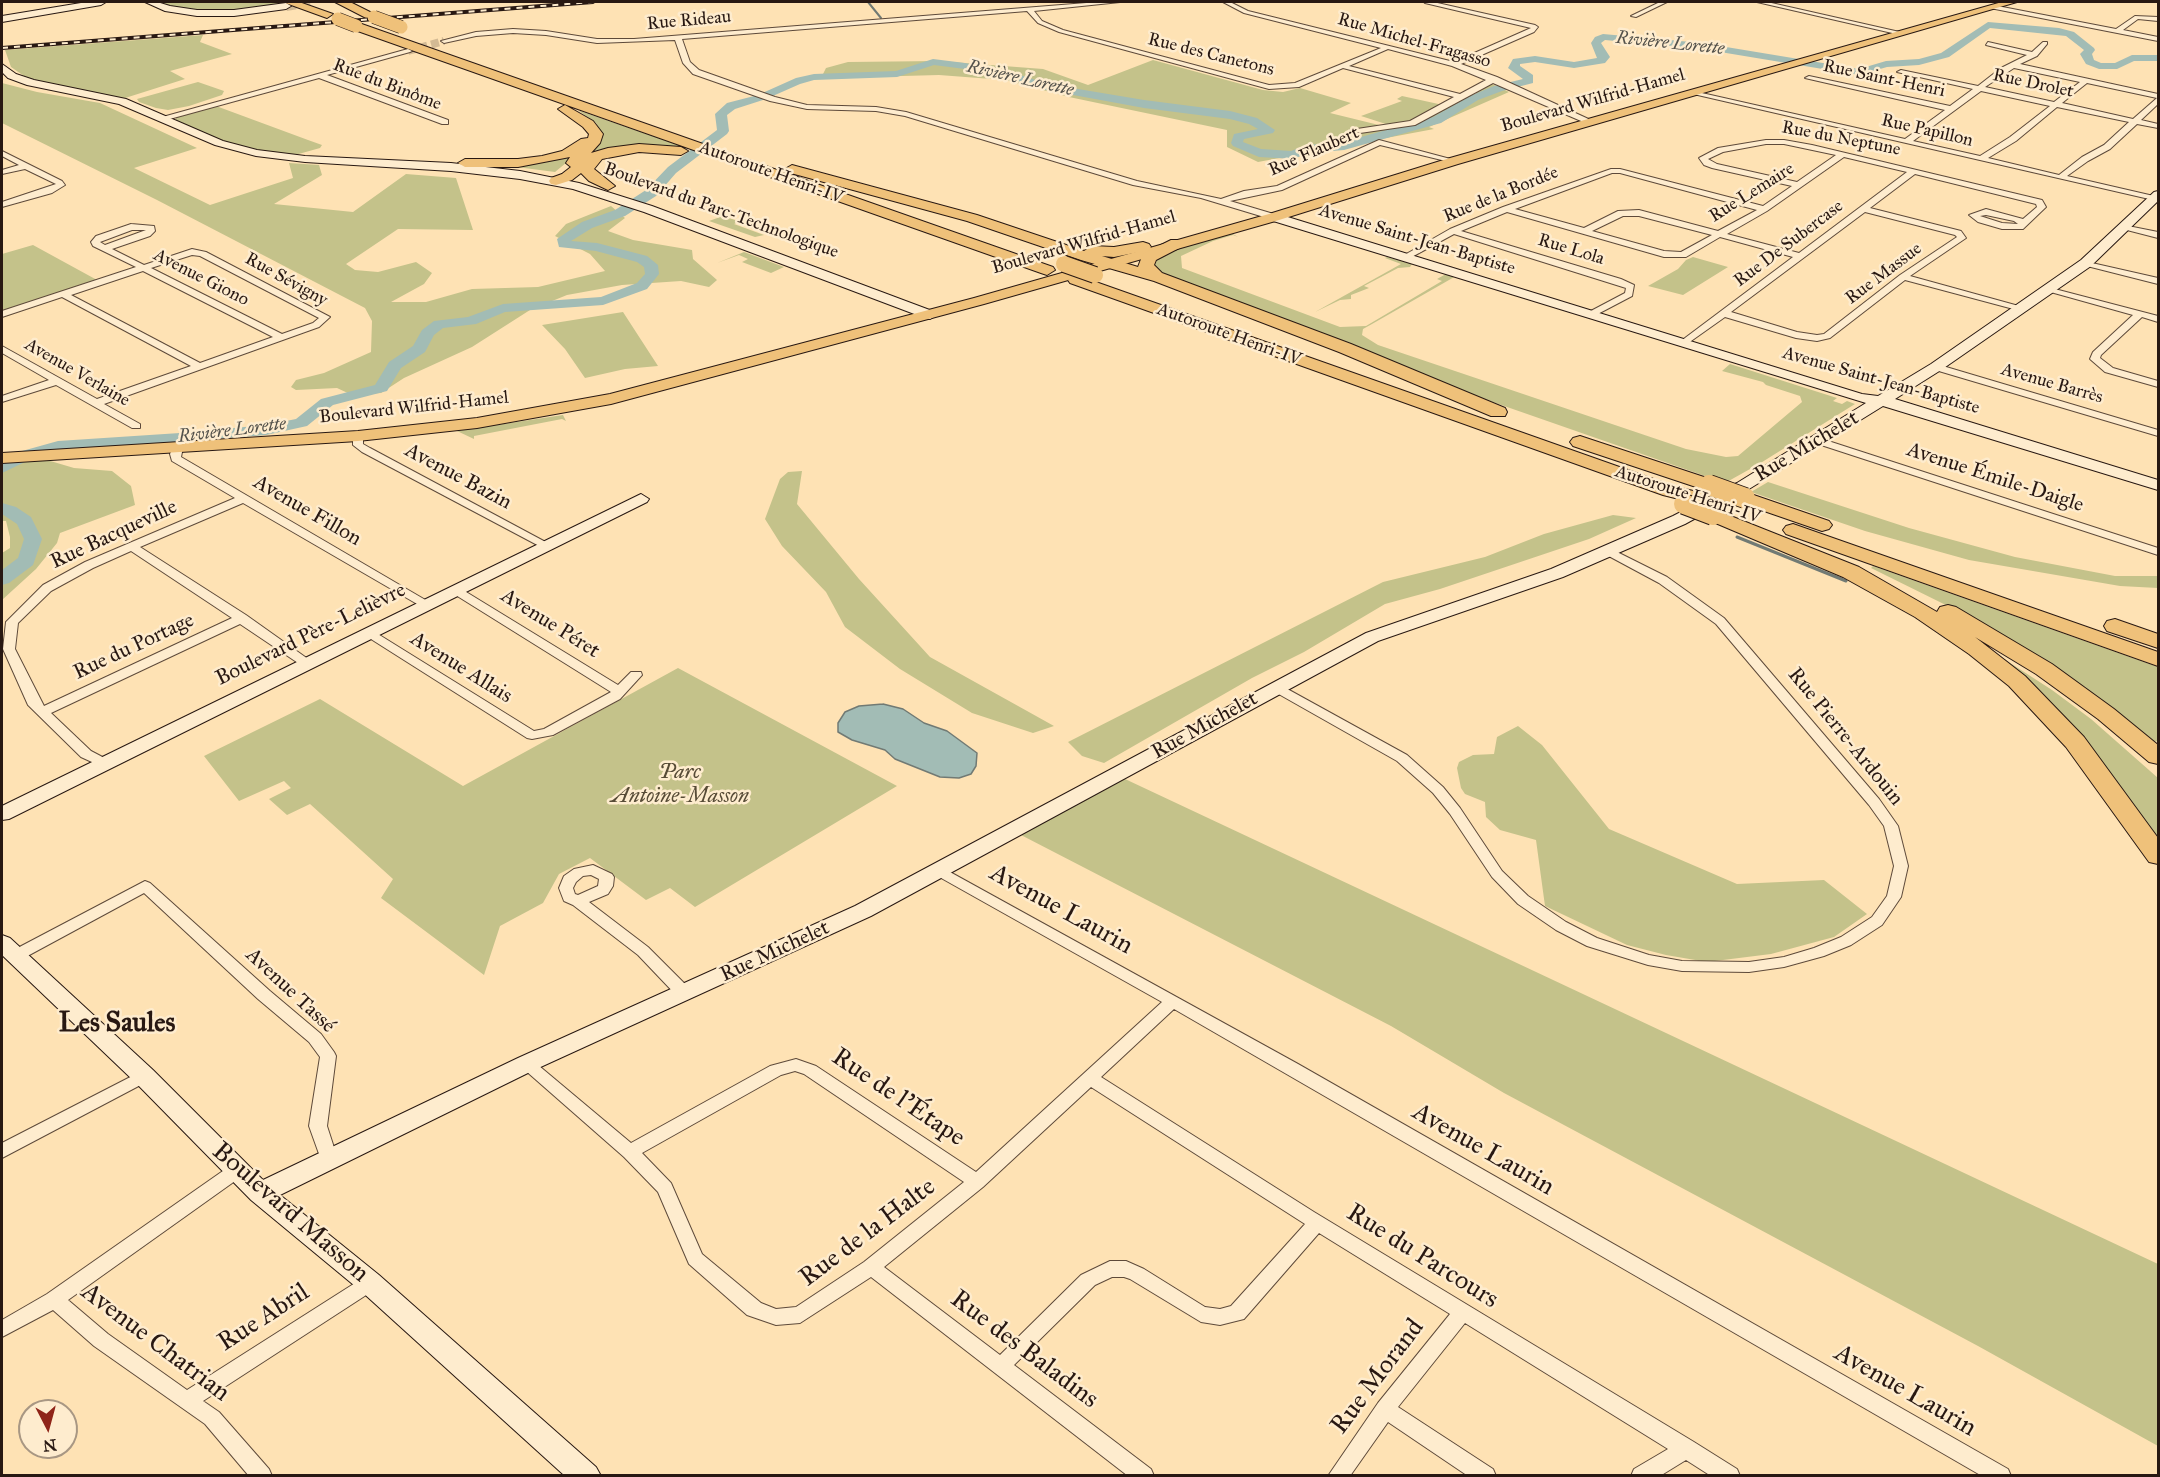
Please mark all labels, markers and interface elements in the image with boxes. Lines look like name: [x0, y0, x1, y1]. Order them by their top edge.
street label: Rue Rideau: [646, 7, 732, 35]
street label: Rue Michel-Fragasso: [1335, 9, 1493, 73]
water label: Rivière Lorette: [1615, 28, 1725, 60]
street label: Rue des Canetons: [1146, 29, 1276, 81]
street label: Rue du Binôme: [330, 54, 444, 116]
water label: Rivière Lorette: [965, 56, 1075, 102]
street label: Rue Saint-Henri: [1821, 56, 1947, 102]
street label: Boulevard Wilfrid-Hamel: [1499, 64, 1687, 138]
street label: Rue Drolet: [1991, 65, 2075, 103]
street label: Rue Papillon: [1879, 110, 1975, 152]
street label: Rue du Neptune: [1780, 117, 1902, 161]
street label: Rue Flaubert: [1265, 122, 1363, 182]
street label: Autoroute Henri-IV: [696, 137, 846, 209]
street label: Boulevard du Parc-Technologique: [601, 158, 841, 264]
street label: Rue Lemaire: [1706, 158, 1798, 228]
street label: Rue de la Bordée: [1440, 162, 1562, 228]
street label: Rue De Subercase: [1730, 196, 1848, 292]
street label: Avenue Saint-Jean-Baptiste: [1316, 200, 1518, 280]
street label: Boulevard Wilfrid-Hamel: [990, 206, 1178, 280]
street label: Rue Lola: [1535, 230, 1607, 270]
street label: Rue Massue: [1842, 238, 1926, 310]
street label: Avenue Giono: [150, 245, 252, 311]
street label: Rue Sévigny: [241, 248, 331, 312]
street label: Autoroute Henri-IV: [1154, 299, 1304, 371]
street label: Avenue Verlaine: [21, 334, 133, 412]
street label: Avenue Saint-Jean-Baptiste: [1780, 343, 1982, 419]
street label: Avenue Barrès: [1999, 359, 2105, 409]
street label: Boulevard Wilfrid-Hamel: [318, 387, 510, 429]
street label: Rue Michelet: [1750, 406, 1864, 488]
water label: Rivière Lorette: [177, 414, 287, 448]
street label: Avenue Bazin: [400, 438, 516, 516]
street label: Avenue Émile-Daigle: [1903, 438, 2087, 518]
street label: Autoroute Henri-IV: [1612, 461, 1764, 529]
street label: Avenue Fillon: [249, 470, 365, 552]
street label: Rue Bacqueville: [47, 495, 181, 575]
street label: Boulevard Père-Lelièvre: [212, 578, 410, 692]
street label: Avenue Péret: [496, 584, 604, 664]
street label: Rue du Portage: [70, 608, 198, 686]
street label: Avenue Allais: [405, 627, 517, 709]
street label: Rue Pierre-Ardouin: [1782, 663, 1908, 811]
street label: Rue Michelet: [1148, 687, 1262, 765]
park label: Parc Antoine-Masson: [611, 760, 749, 810]
street label: Avenue Laurin: [984, 858, 1138, 962]
street label: Rue Michelet: [716, 916, 834, 988]
street label: Avenue Tassé: [240, 943, 340, 1039]
district label: Les Saules: [59, 1008, 175, 1040]
street label: Rue de l'Étape: [825, 1042, 971, 1154]
street label: Avenue Laurin: [1406, 1097, 1560, 1203]
street label: Boulevard Masson: [205, 1136, 375, 1290]
street label: Rue de la Halte: [794, 1172, 942, 1294]
street label: Rue du Parcours: [1340, 1198, 1504, 1316]
street label: Avenue Chatrian: [75, 1277, 235, 1409]
street label: Rue Abril: [213, 1277, 315, 1359]
street label: Rue des Baladins: [944, 1284, 1104, 1416]
street label: Rue Morand: [1325, 1313, 1431, 1441]
street label: Avenue Laurin: [1828, 1338, 1982, 1444]
north arrow: [18, 1399, 78, 1459]
text: N: [42, 1435, 57, 1456]

